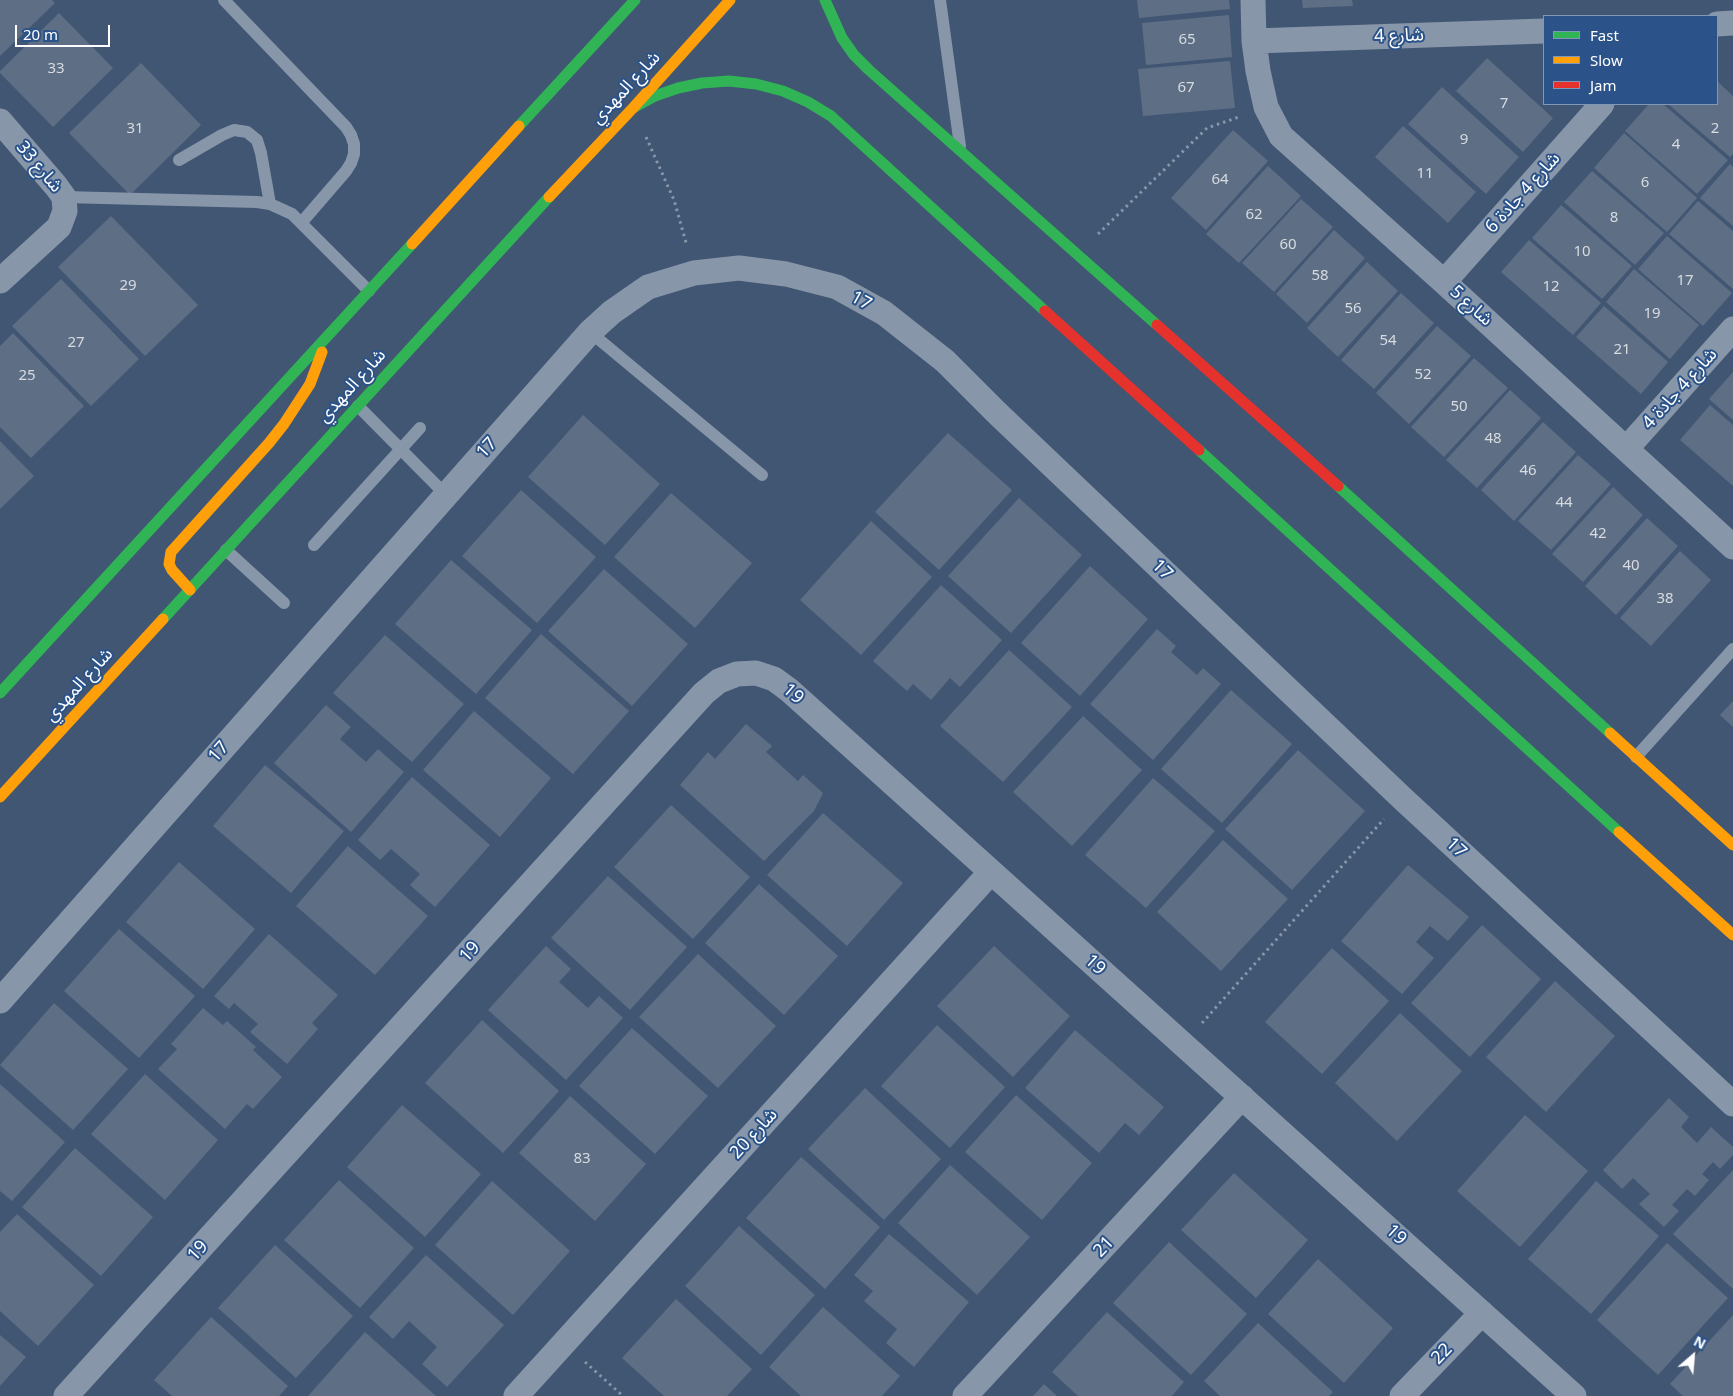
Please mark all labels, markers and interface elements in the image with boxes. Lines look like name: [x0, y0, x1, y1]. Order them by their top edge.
scale bar: [18, 15, 112, 47]
legend: [1543, 15, 1718, 105]
text: 20 m: [23, 24, 58, 44]
street label: شارع 4: [1374, 24, 1424, 48]
text: Fast: [1590, 25, 1619, 45]
house number: 65: [1178, 31, 1196, 49]
street label: شارع المهدي: [587, 47, 665, 129]
text: Slow: [1590, 50, 1623, 70]
house number: 33: [47, 60, 65, 78]
text: Jam: [1590, 75, 1617, 95]
house number: 67: [1177, 79, 1195, 97]
house number: 7: [1500, 95, 1508, 113]
house number: 31: [126, 120, 144, 138]
house number: 2: [1711, 120, 1719, 138]
house number: 9: [1460, 131, 1468, 149]
house number: 4: [1672, 136, 1680, 154]
street label: شارع 33: [11, 137, 67, 197]
street label: شارع 4 جادة 6: [1481, 148, 1565, 238]
house number: 11: [1416, 165, 1434, 183]
house number: 64: [1211, 171, 1229, 189]
house number: 6: [1641, 174, 1649, 192]
house number: 62: [1245, 206, 1263, 224]
house number: 8: [1610, 209, 1618, 227]
house number: 60: [1279, 236, 1297, 254]
house number: 10: [1573, 243, 1591, 261]
house number: 58: [1311, 267, 1329, 285]
house number: 17: [1676, 272, 1694, 290]
house number: 29: [119, 277, 137, 295]
house number: 12: [1542, 278, 1560, 296]
street label: شارع 5: [1445, 281, 1497, 331]
street label: 17: [847, 287, 875, 315]
house number: 56: [1344, 300, 1362, 318]
house number: 19: [1643, 305, 1661, 323]
house number: 54: [1379, 332, 1397, 350]
house number: 27: [67, 334, 85, 352]
house number: 21: [1613, 341, 1631, 359]
street label: شارع 4 جادة 4: [1638, 344, 1722, 434]
street label: شارع المهدي: [313, 345, 391, 427]
house number: 52: [1414, 366, 1432, 384]
house number: 25: [18, 367, 36, 385]
house number: 50: [1450, 398, 1468, 416]
house number: 48: [1484, 430, 1502, 448]
street label: 17: [472, 433, 502, 463]
house number: 46: [1519, 462, 1537, 480]
house number: 44: [1555, 494, 1573, 512]
house number: 42: [1589, 525, 1607, 543]
street label: 17: [1147, 555, 1177, 585]
house number: 40: [1622, 557, 1640, 575]
house number: 38: [1656, 590, 1674, 608]
street label: شارع المهدي: [40, 644, 118, 726]
street label: 19: [778, 679, 808, 709]
street label: 17: [204, 737, 234, 767]
street label: 17: [1441, 833, 1471, 863]
street label: 19: [455, 937, 485, 967]
street label: 19: [1080, 950, 1110, 980]
street label: شارع 20: [726, 1104, 782, 1164]
house number: 83: [573, 1150, 591, 1168]
street label: 19: [1381, 1220, 1411, 1250]
street label: 21: [1089, 1232, 1119, 1262]
street label: 19: [183, 1236, 213, 1266]
north arrow: [1668, 1331, 1718, 1381]
text: N: [1691, 1331, 1709, 1353]
street label: 22: [1427, 1339, 1457, 1369]

